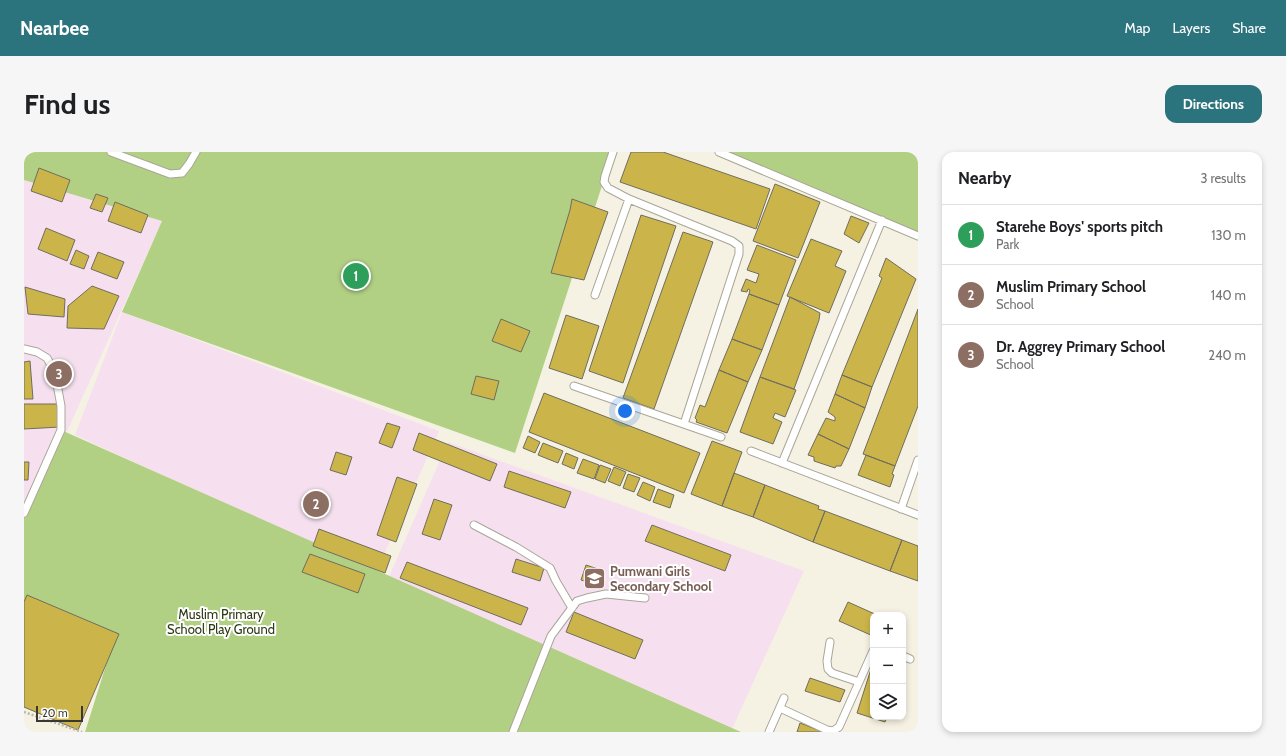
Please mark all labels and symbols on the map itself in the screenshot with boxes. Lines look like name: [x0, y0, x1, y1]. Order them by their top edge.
pin: 1: [343, 261, 369, 291]
pin: 3: [46, 359, 72, 389]
your location: [615, 401, 635, 421]
pin: 2: [303, 489, 329, 519]
place label: Pumwani Girls Secondary School: [610, 563, 712, 594]
school or university icon: Pumwani Girls Secondary School: [582, 565, 608, 591]
park label: Muslim Primary School Play Ground: [167, 606, 275, 637]
scale bar: [36, 704, 83, 723]

